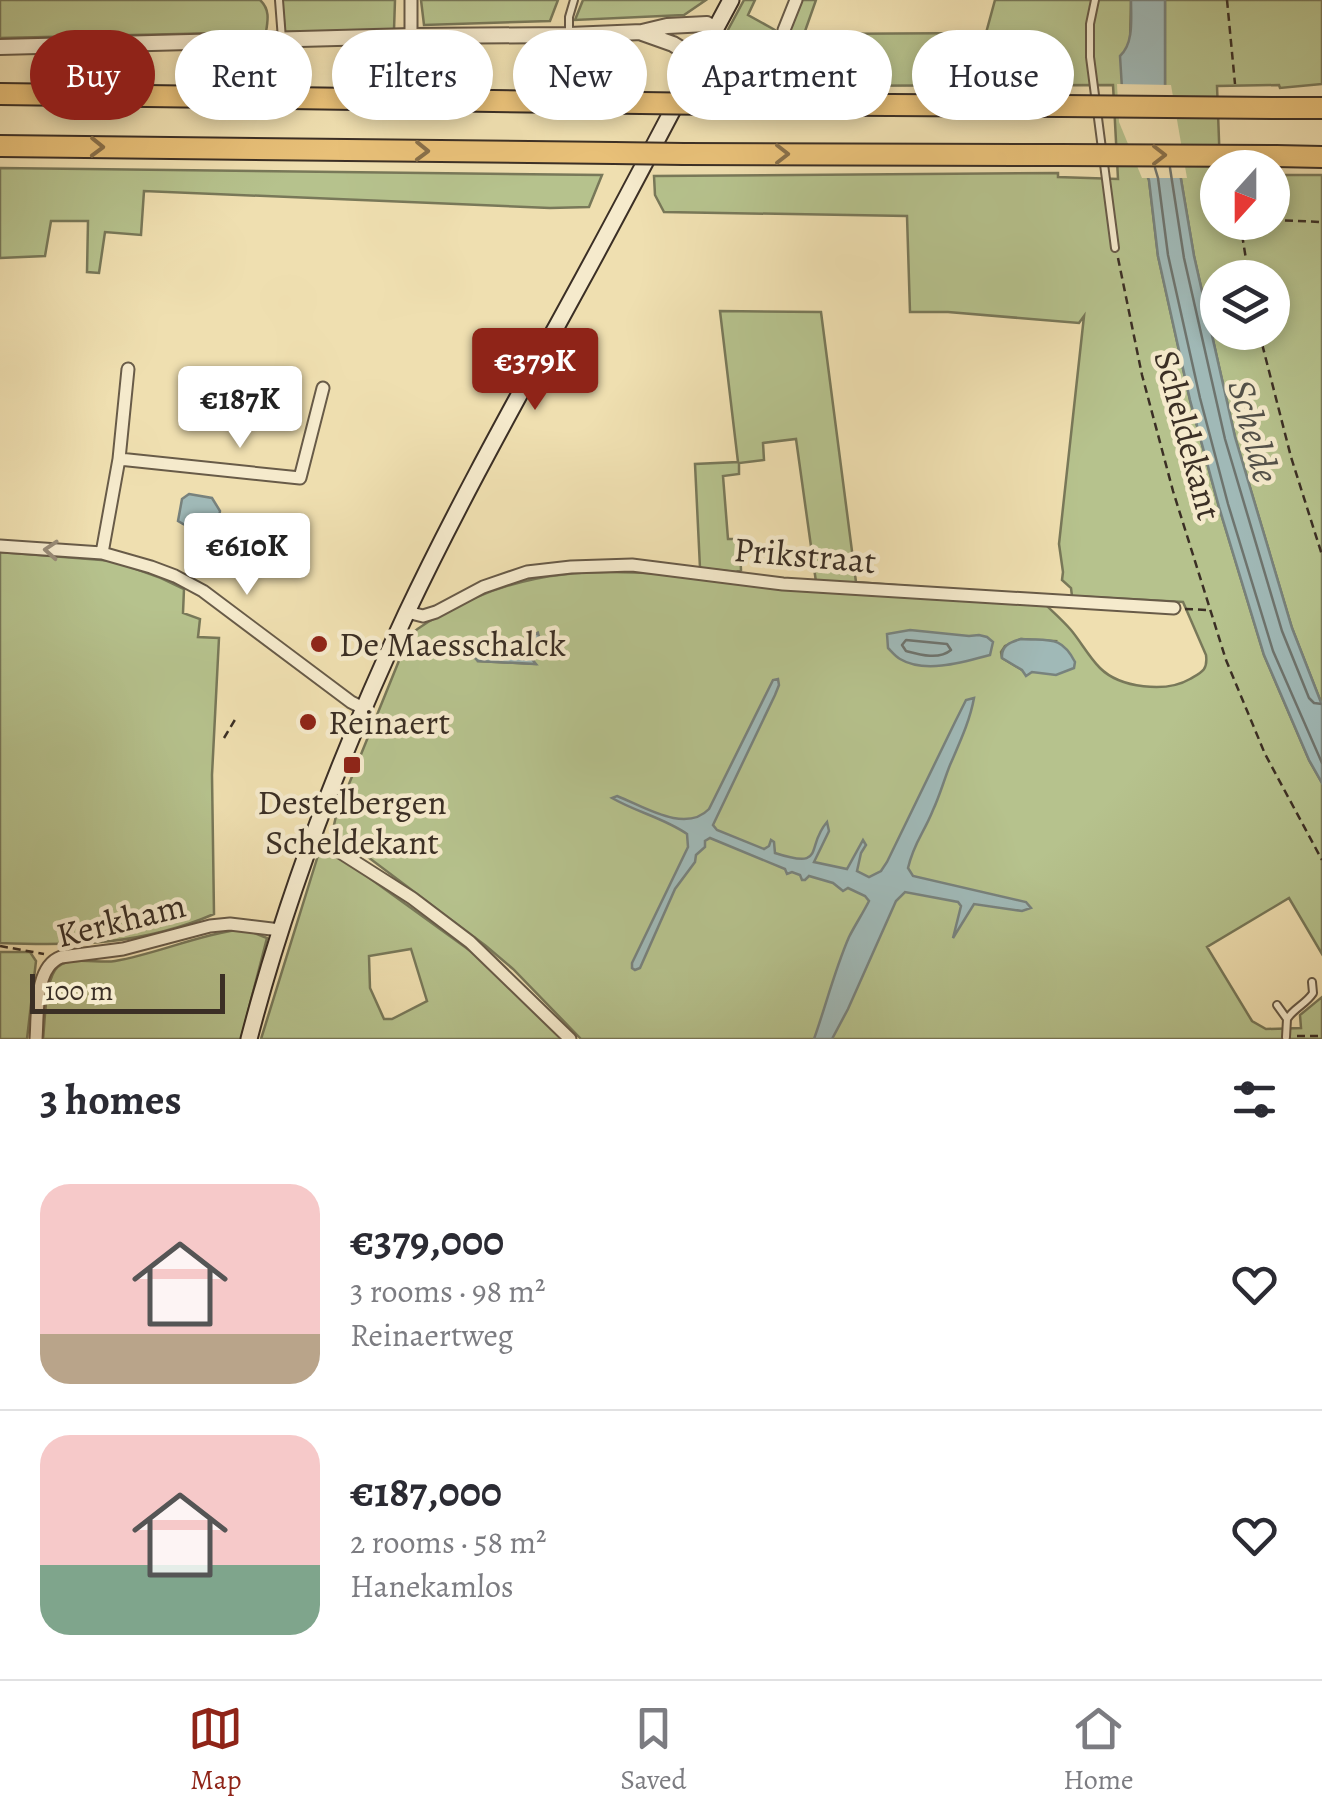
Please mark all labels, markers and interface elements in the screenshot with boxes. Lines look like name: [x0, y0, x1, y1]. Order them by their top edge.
chip: Buy: [30, 30, 155, 120]
chip: Rent: [175, 30, 312, 120]
chip: Filters: [332, 30, 493, 120]
chip: New: [513, 30, 647, 120]
chip: Apartment: [667, 30, 892, 120]
chip: House: [912, 30, 1074, 120]
one-way arrow: [90, 136, 106, 158]
one-way arrow: [416, 140, 431, 162]
one-way arrow: [774, 143, 790, 165]
one-way arrow: [1152, 145, 1168, 166]
north arrow: [1200, 150, 1290, 240]
map controls: [1200, 150, 1290, 350]
button: layers: [1200, 260, 1290, 350]
pin: €379K: [465, 328, 605, 413]
text: €379K: [494, 338, 576, 382]
street label: Scheldekant: [1142, 345, 1234, 525]
pin: €187K: [170, 366, 310, 451]
water label: Schelde: [1215, 374, 1293, 488]
text: €187K: [200, 376, 280, 420]
pin: €610K: [177, 513, 317, 598]
text: €610K: [206, 523, 288, 567]
street label: Prikstraat: [732, 525, 878, 585]
one-way arrow: [43, 539, 59, 561]
place label: De Maesschalck: [339, 620, 566, 668]
marker: De Maesschalck: [308, 633, 330, 655]
place label: Reinaert: [328, 698, 450, 746]
marker: Reinaert: [297, 711, 319, 733]
marker: Destelbergen Scheldekant: [341, 754, 363, 776]
place label: Destelbergen Scheldekant: [257, 778, 447, 866]
street label: Kerkham: [51, 881, 191, 959]
scale bar: [30, 969, 225, 1014]
text: 100 m: [45, 972, 113, 1010]
text: 3 homes: [40, 1071, 182, 1128]
icon: filters: [1227, 1072, 1282, 1127]
text: €379,000: [350, 1212, 504, 1269]
icon: home: [120, 1224, 240, 1344]
icon: heart: [1227, 1257, 1282, 1312]
text: 3 rooms · 98 m²: [350, 1269, 546, 1313]
text: Reinaertweg: [350, 1313, 514, 1357]
text: €187,000: [350, 1463, 502, 1520]
icon: home: [120, 1475, 240, 1595]
icon: heart: [1227, 1508, 1282, 1563]
text: 2 rooms · 58 m²: [350, 1520, 547, 1564]
text: Hanekamlos: [350, 1564, 514, 1608]
tab: Map: [188, 1701, 243, 1799]
tab: Saved: [620, 1701, 687, 1799]
tab: Home: [1063, 1701, 1134, 1799]

